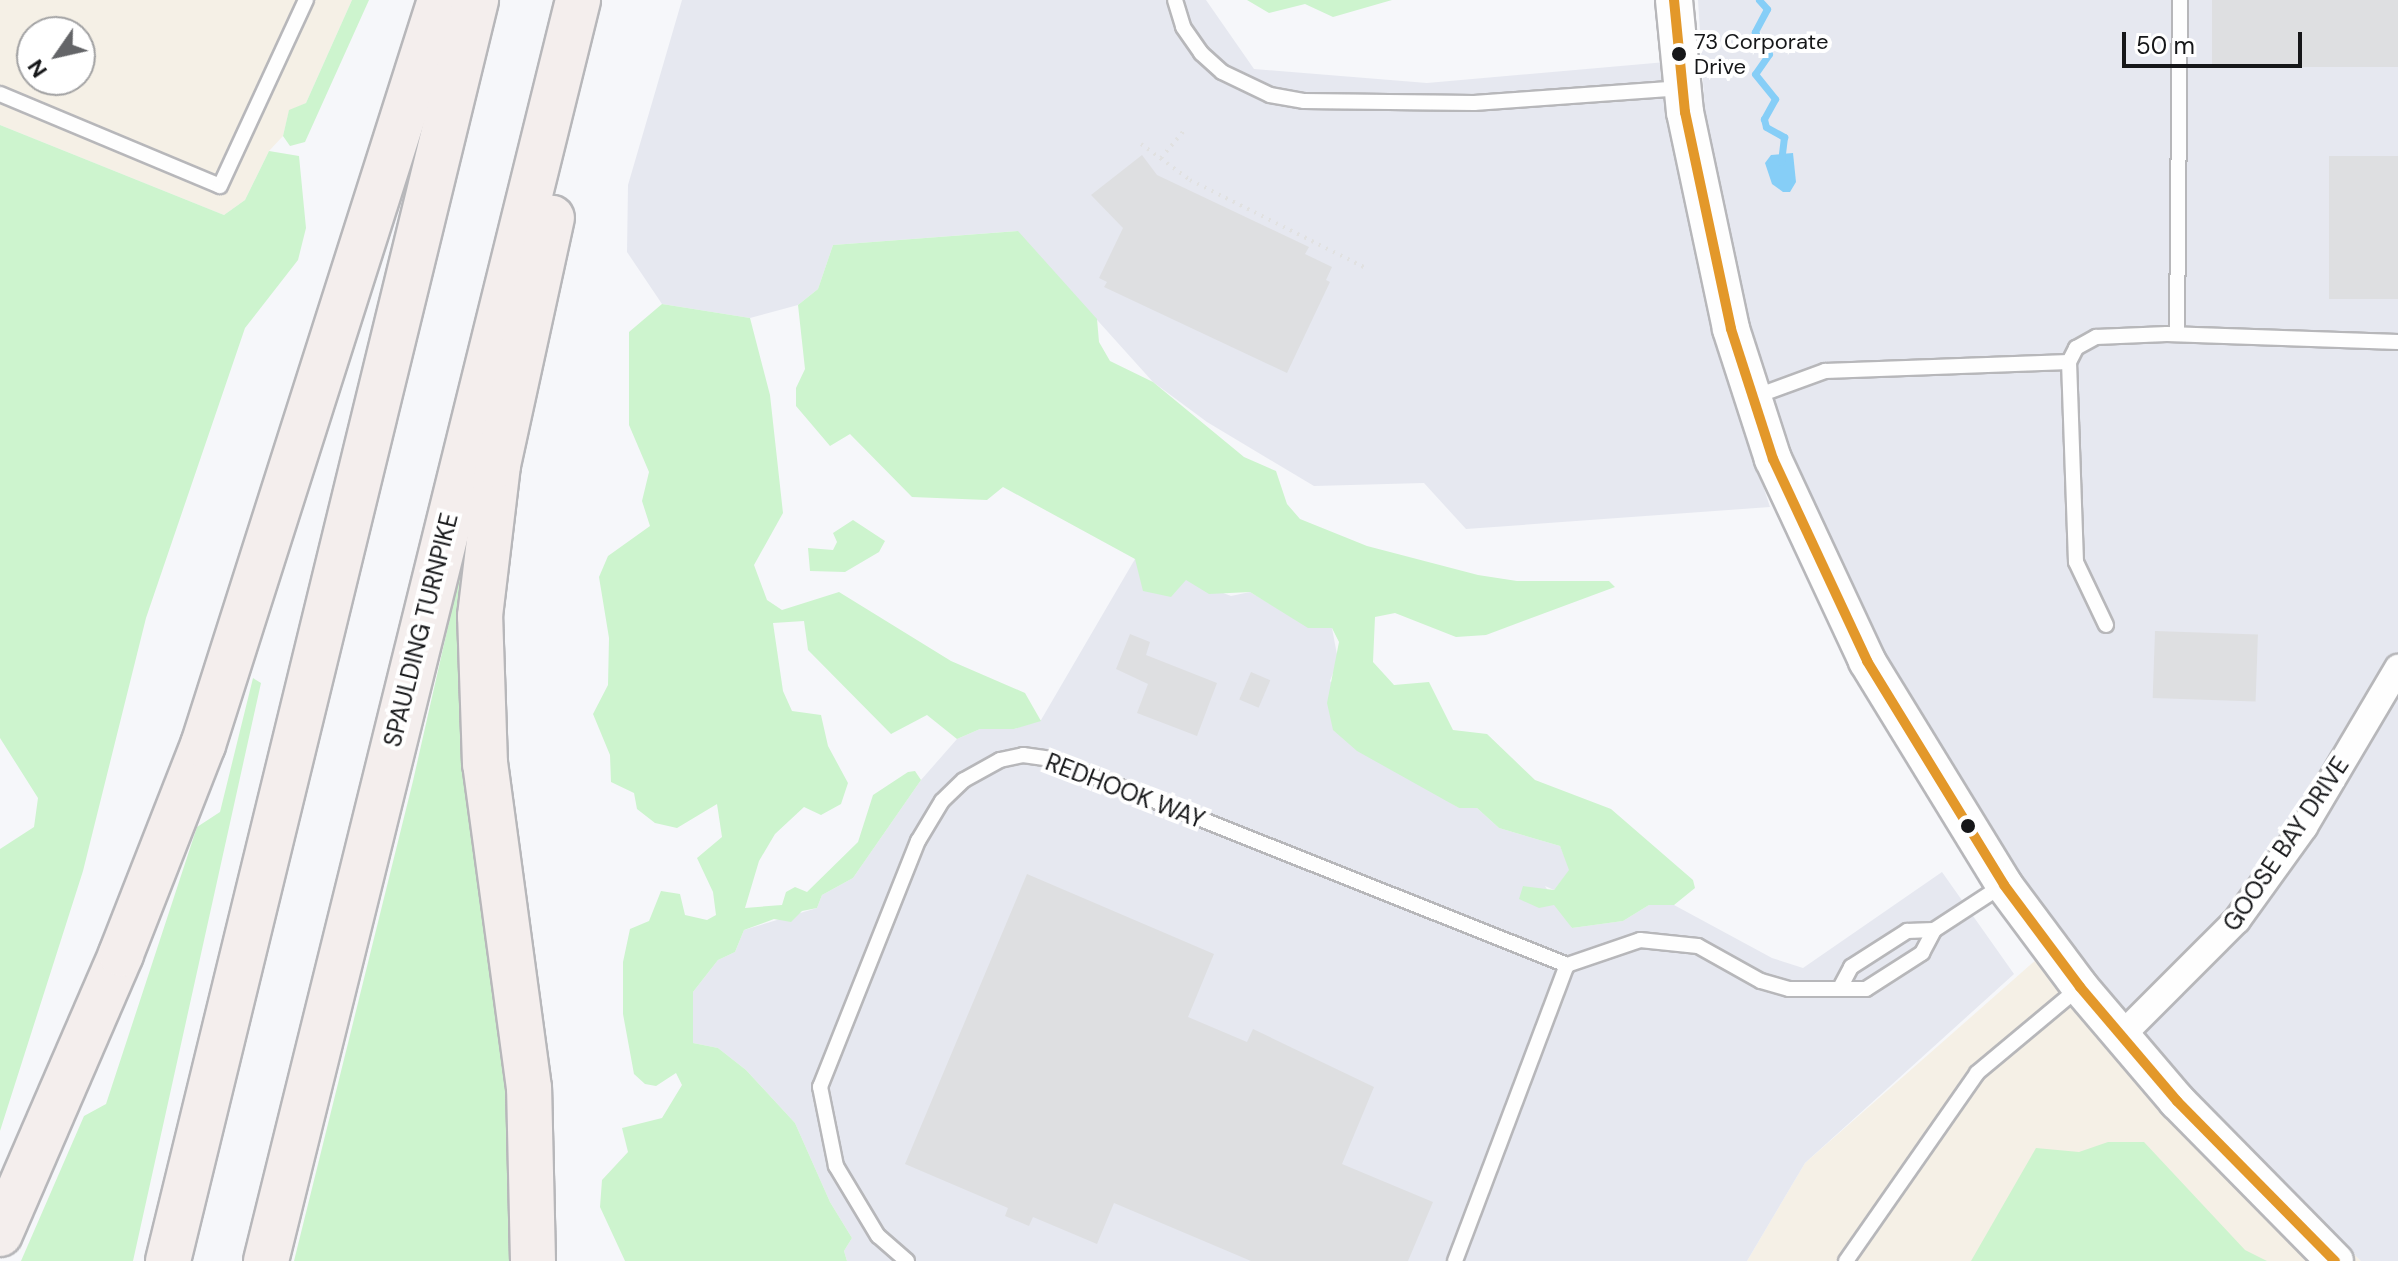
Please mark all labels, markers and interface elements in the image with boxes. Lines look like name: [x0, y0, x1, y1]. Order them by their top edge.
north arrow: [16, 16, 96, 96]
scale bar: [2126, 16, 2306, 66]
place label: 73 Corporate Drive: [1694, 28, 1828, 80]
text: 50 m: [2136, 30, 2195, 61]
marker: 73 Corporate Drive: [1671, 46, 1687, 62]
text: N: [21, 54, 54, 83]
street label: SPAULDING TURNPIKE: [378, 510, 464, 750]
street label: REDHOOK WAY: [1041, 747, 1209, 835]
street label: GOOSE BAY DRIVE: [2217, 751, 2355, 937]
unlabelled marker: [1960, 818, 1976, 834]

